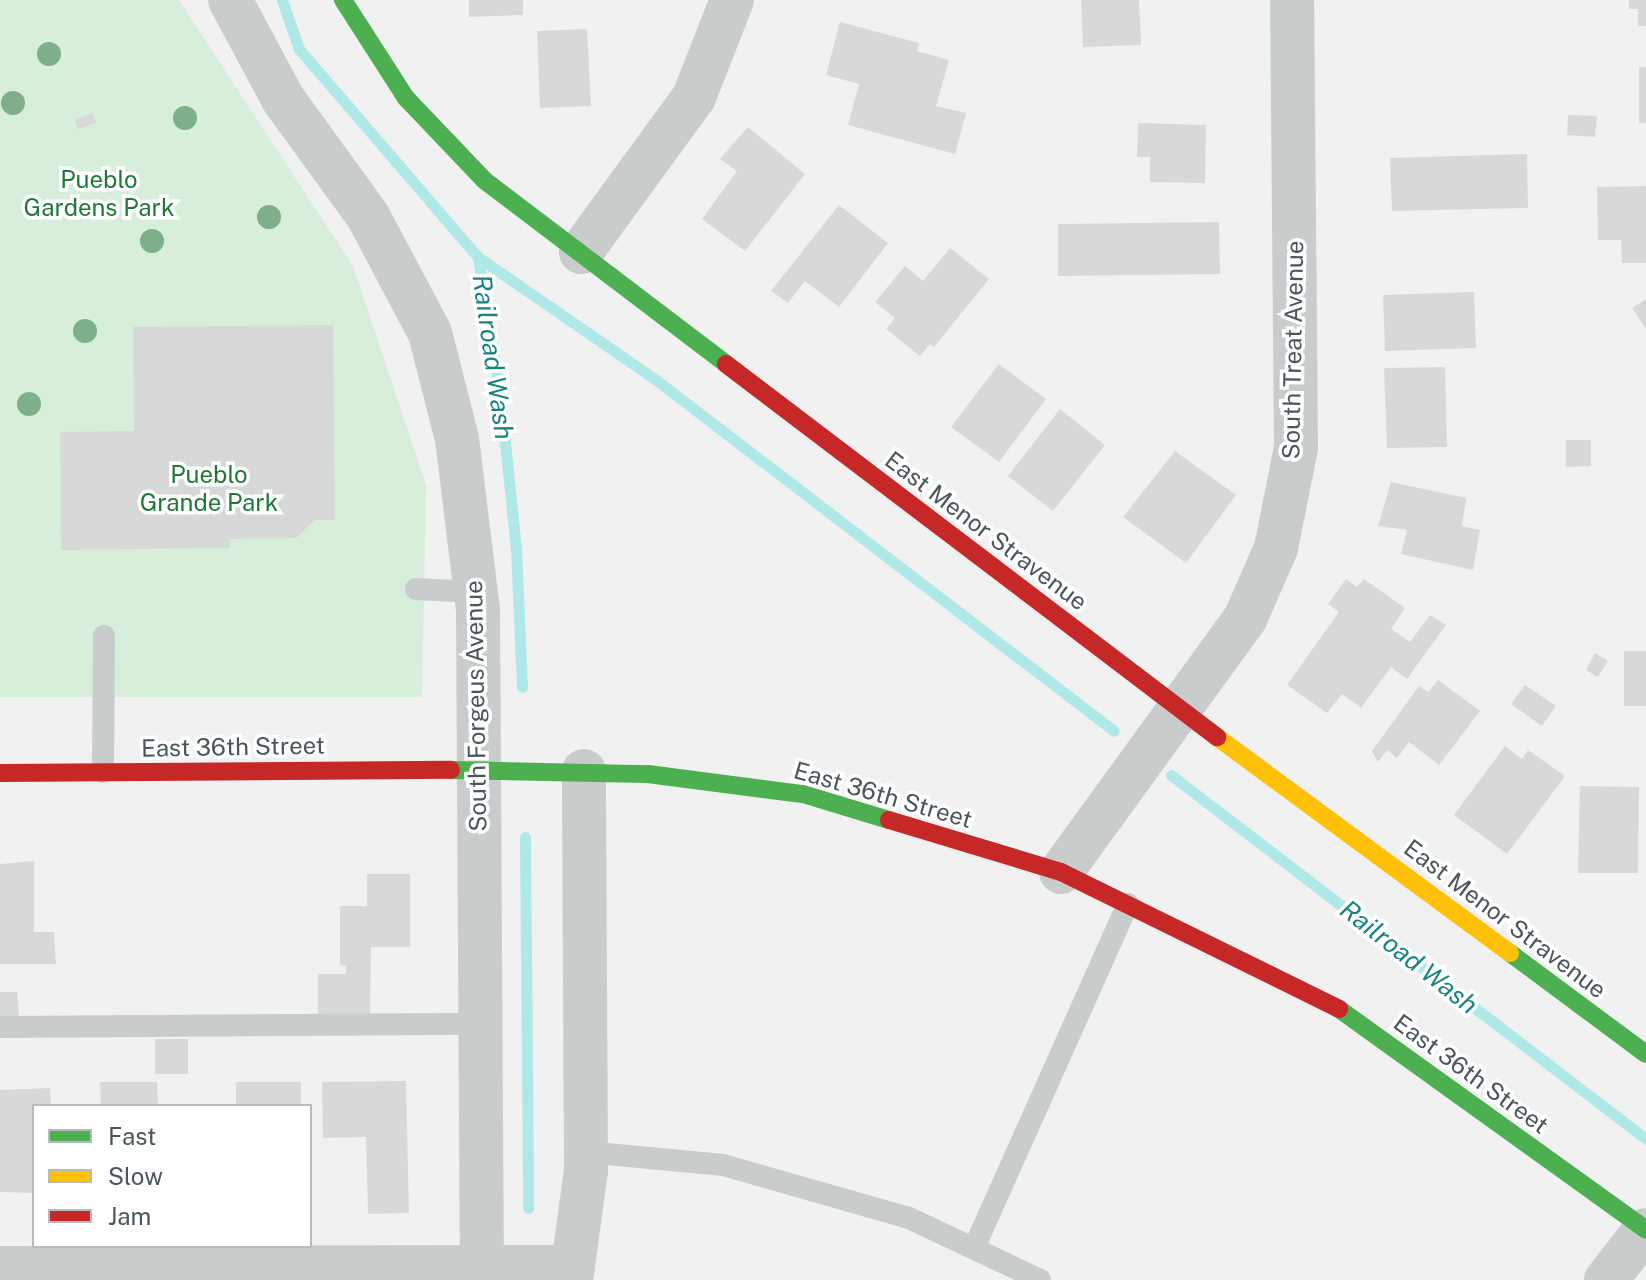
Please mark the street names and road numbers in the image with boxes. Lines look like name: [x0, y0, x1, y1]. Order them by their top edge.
street label: South Treat Avenue: [1277, 240, 1309, 460]
street label: East Menor Stravenue: [879, 446, 1093, 616]
street label: South Forgeus Avenue: [459, 580, 493, 832]
street label: East 36th Street: [141, 731, 325, 763]
street label: East 36th Street: [791, 756, 975, 834]
street label: East Menor Stravenue: [1398, 834, 1612, 1004]
street label: East 36th Street: [1388, 1008, 1554, 1140]

